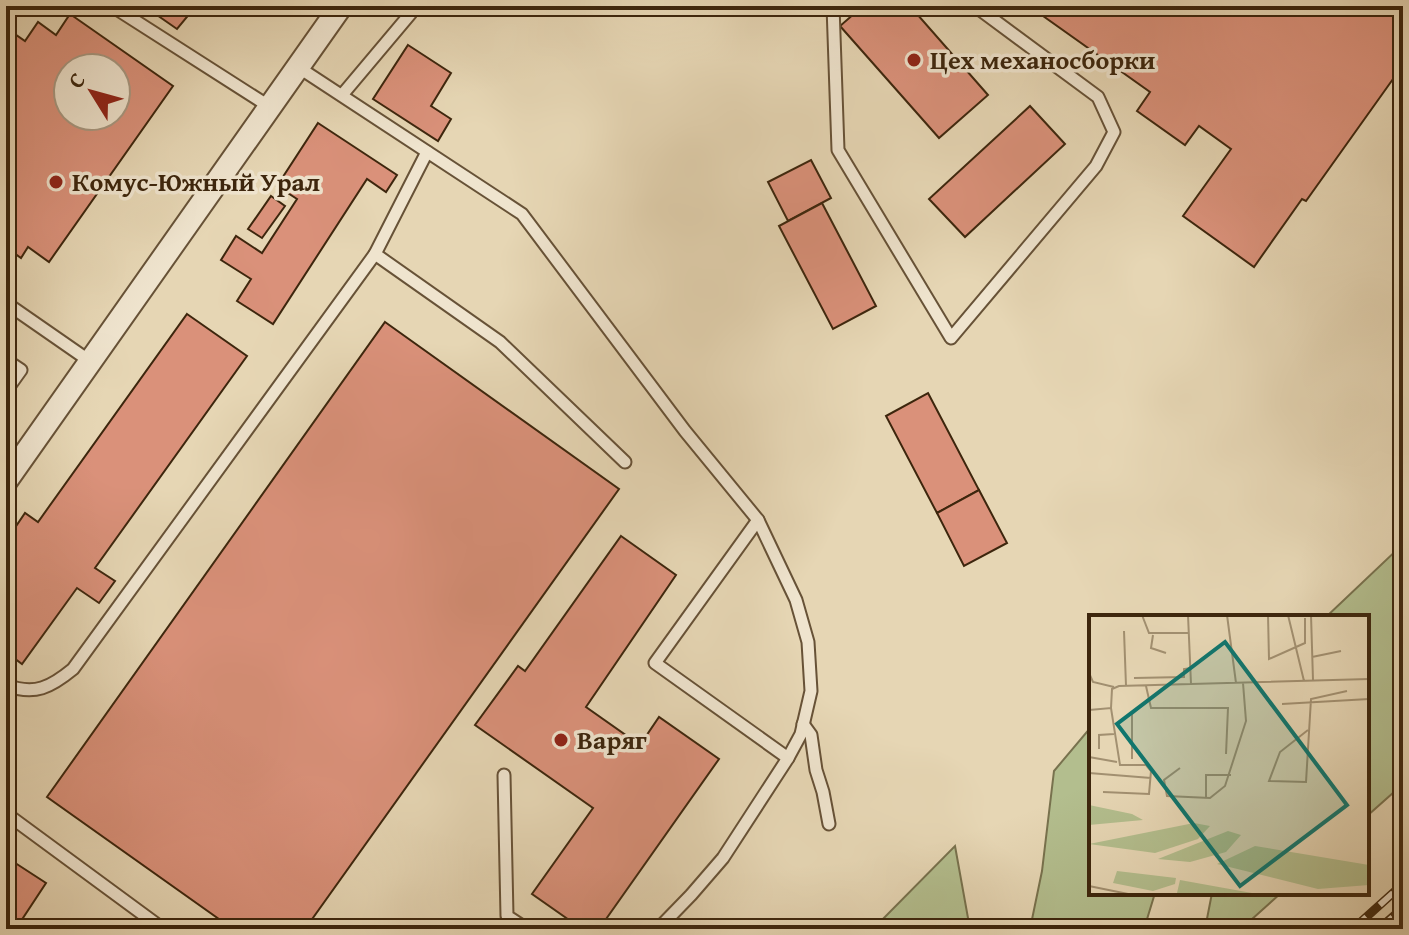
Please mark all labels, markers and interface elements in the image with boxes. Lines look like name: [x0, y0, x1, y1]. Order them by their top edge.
place label: Цех механосборки: [930, 40, 1155, 79]
marker: Цех механосборки: [905, 51, 923, 69]
north arrow: [52, 52, 132, 132]
text: С: [60, 65, 93, 95]
place label: Комус-Южный Урал: [72, 162, 320, 201]
marker: Комус-Южный Урал: [47, 173, 65, 191]
inset map: [1089, 615, 1369, 895]
place label: Варяг: [577, 720, 647, 759]
marker: Варяг: [552, 731, 570, 749]

